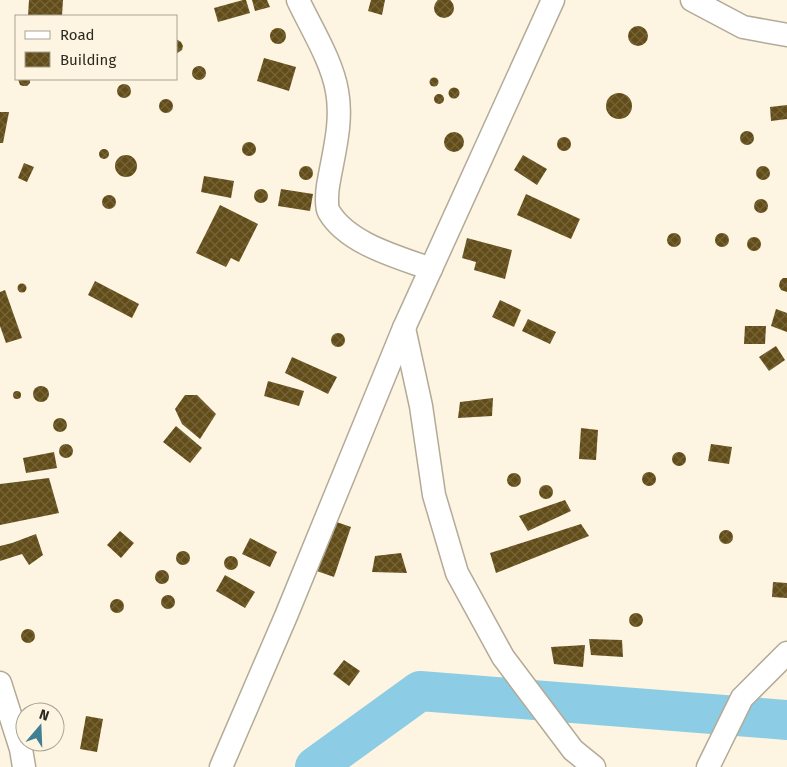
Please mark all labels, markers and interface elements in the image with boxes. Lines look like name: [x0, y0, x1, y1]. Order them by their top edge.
legend: [15, 15, 178, 80]
text: Road: [60, 26, 95, 44]
text: Building: [60, 51, 116, 69]
north arrow: [15, 702, 65, 752]
text: N: [37, 706, 51, 725]

